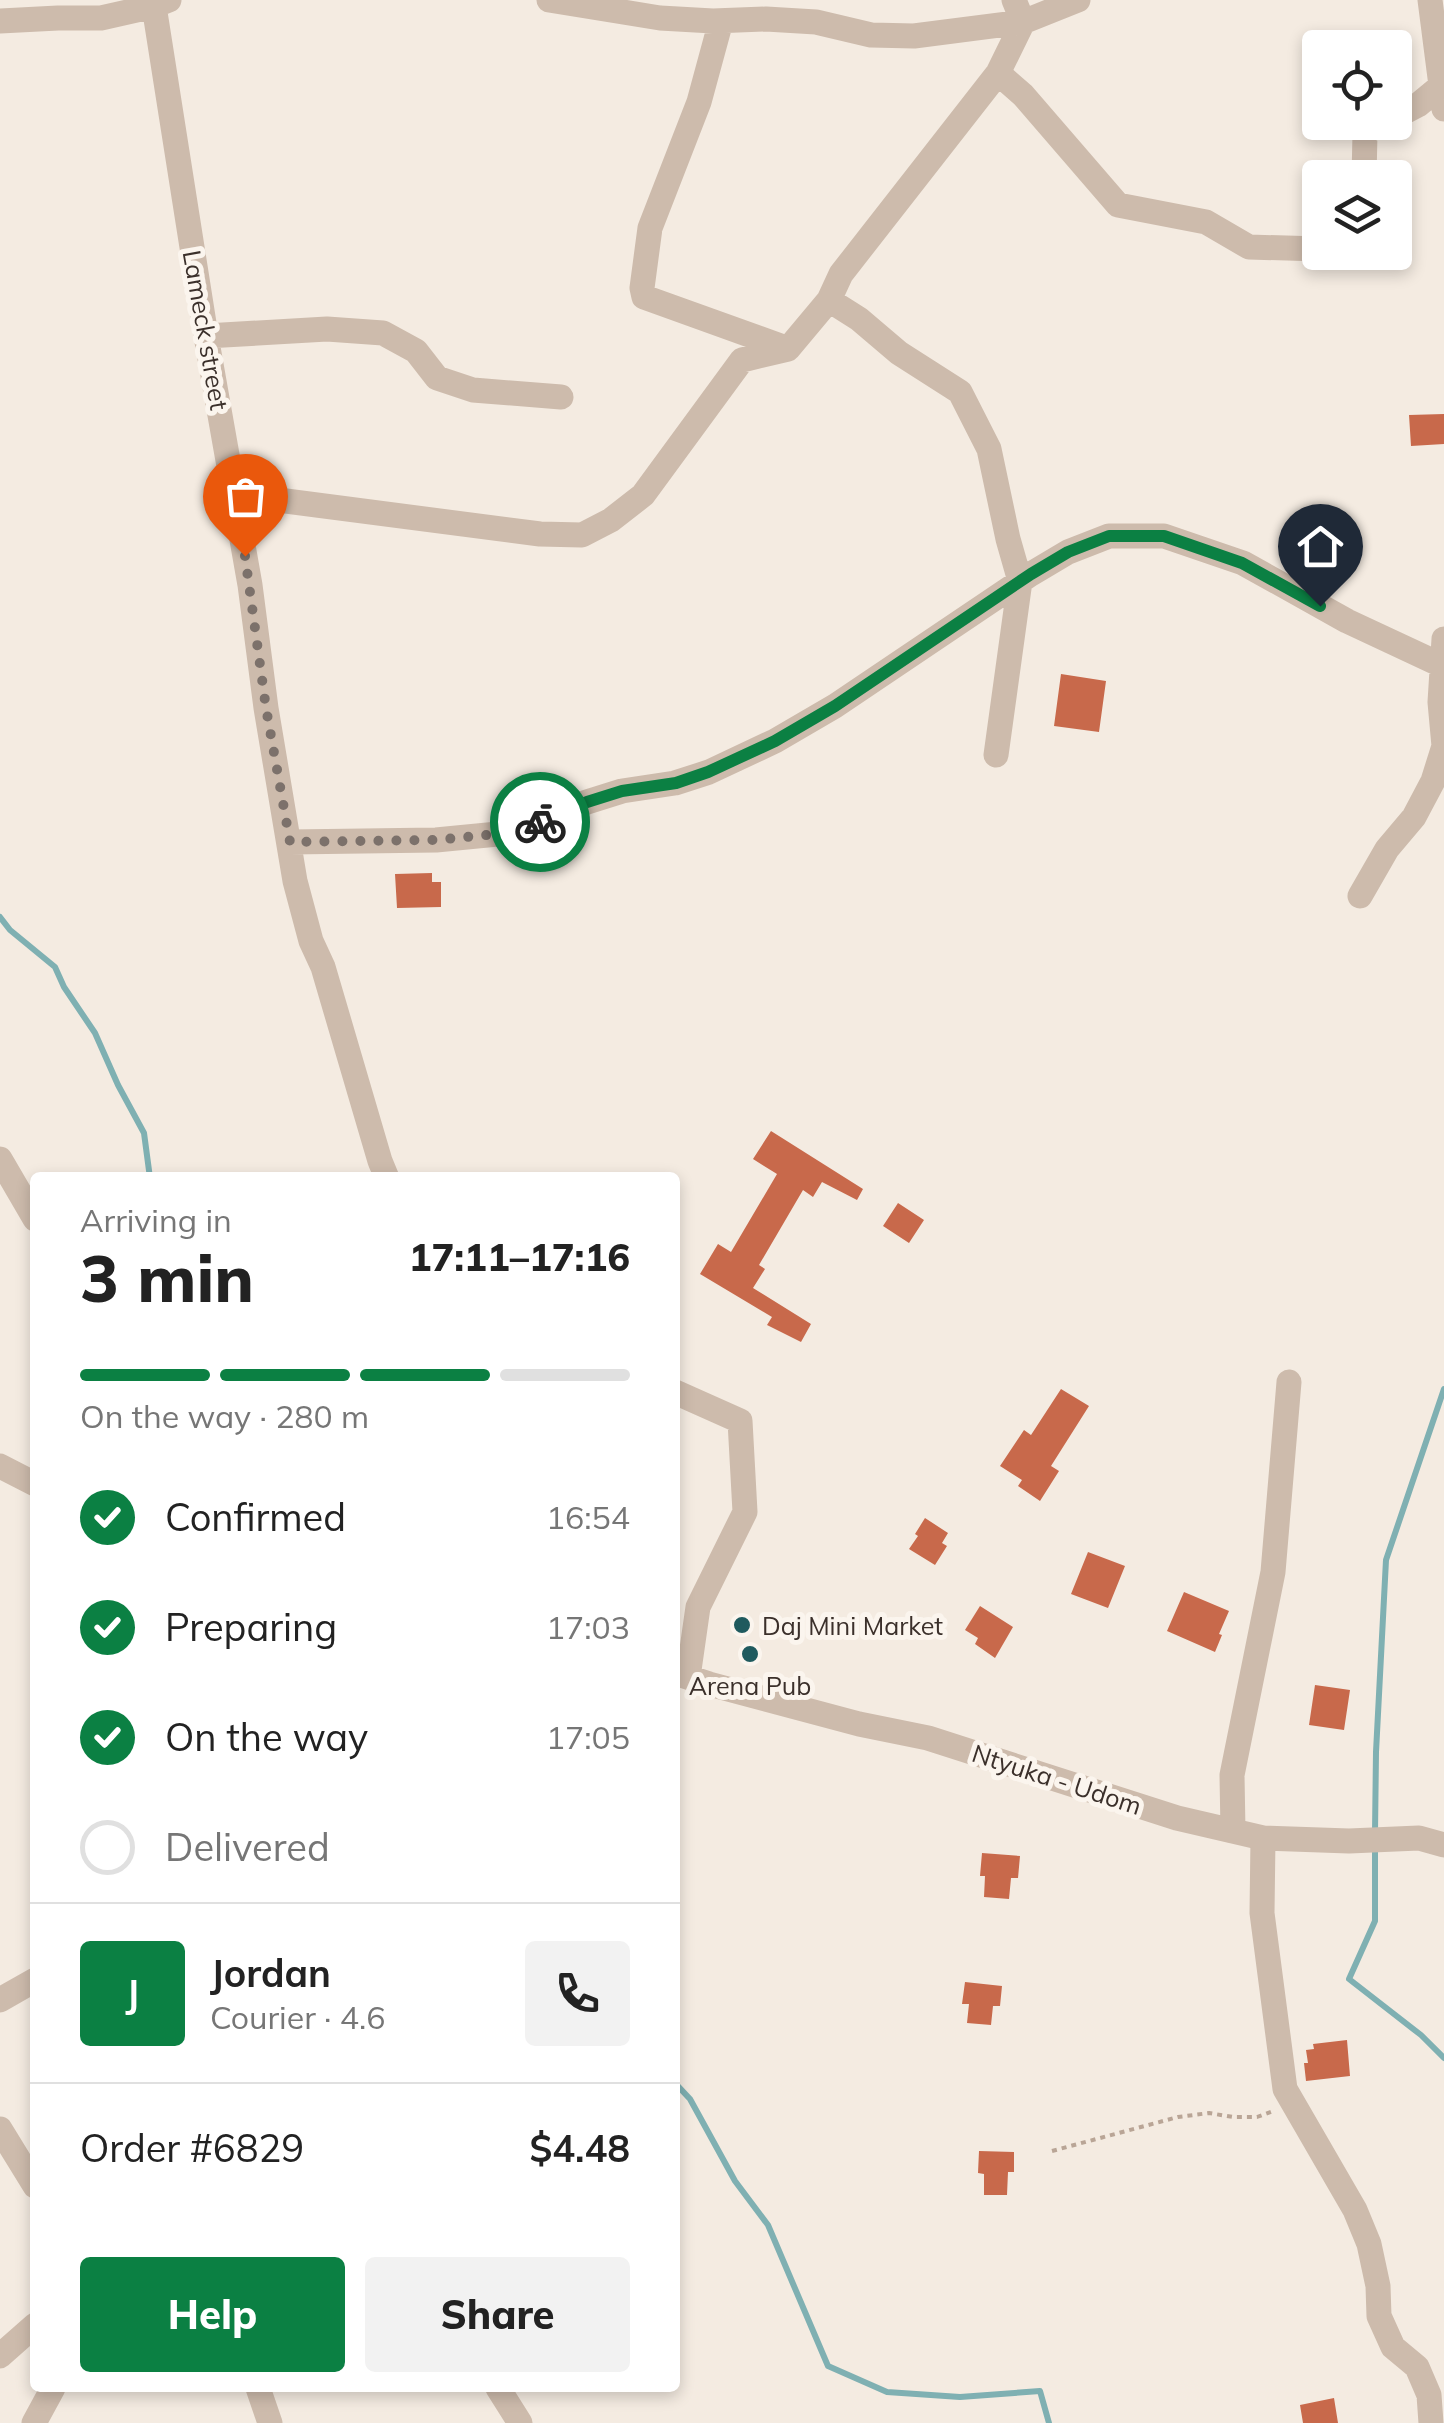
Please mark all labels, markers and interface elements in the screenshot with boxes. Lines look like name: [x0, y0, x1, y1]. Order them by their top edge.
map controls: [1302, 30, 1412, 270]
button: locate: [1302, 30, 1412, 140]
button: layers: [1302, 160, 1412, 270]
street label: Lameck street: [177, 248, 235, 413]
pin: [203, 454, 288, 557]
icon: bag: [218, 469, 273, 524]
pin: [1278, 504, 1363, 607]
icon: home: [1293, 519, 1348, 574]
courier: [490, 772, 590, 872]
icon: bike: [513, 795, 568, 850]
text: Arriving in: [80, 1200, 232, 1240]
text: 17:11–17:16: [409, 1233, 630, 1281]
text: 3 min: [80, 1237, 254, 1318]
text: On the way · 280 m: [80, 1396, 369, 1436]
icon: check: [80, 1490, 135, 1545]
text: Confirmed: [165, 1493, 346, 1541]
text: 16:54: [546, 1497, 630, 1537]
icon: check: [80, 1600, 135, 1655]
text: Preparing: [165, 1603, 337, 1651]
text: 17:03: [546, 1607, 630, 1647]
place label: Daj Mini Market: [762, 1610, 943, 1641]
marker: Daj Mini Market: [731, 1614, 753, 1636]
marker: Arena Pub: [739, 1643, 761, 1665]
place label: Arena Pub: [689, 1670, 811, 1701]
icon: check: [80, 1710, 135, 1765]
text: On the way: [165, 1713, 368, 1761]
text: 17:05: [546, 1717, 630, 1757]
street label: Ntyuka - Udom: [968, 1737, 1146, 1821]
text: Delivered: [165, 1823, 330, 1871]
button: phone: [525, 1941, 630, 2046]
text: Jordan: [210, 1949, 331, 1997]
text: J: [126, 1969, 139, 2017]
text: Courier · 4.6: [210, 1997, 386, 2037]
text: Order #6829: [80, 2124, 304, 2172]
text: $4.48: [529, 2124, 630, 2172]
button: Help: [80, 2257, 345, 2372]
button: Share: [365, 2257, 630, 2372]

